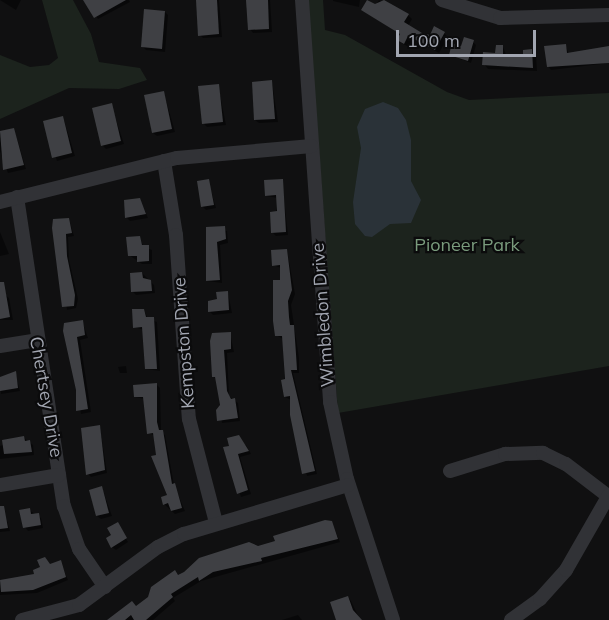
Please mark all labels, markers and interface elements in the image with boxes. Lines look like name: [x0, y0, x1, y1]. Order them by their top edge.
scale bar: [399, 18, 538, 56]
text: 100 m: [407, 29, 460, 52]
park label: Pioneer Park: [414, 234, 520, 256]
street label: Wimbledon Drive: [307, 242, 339, 388]
street label: Kempston Drive: [169, 277, 199, 409]
street label: Chertsey Drive: [25, 335, 67, 459]

